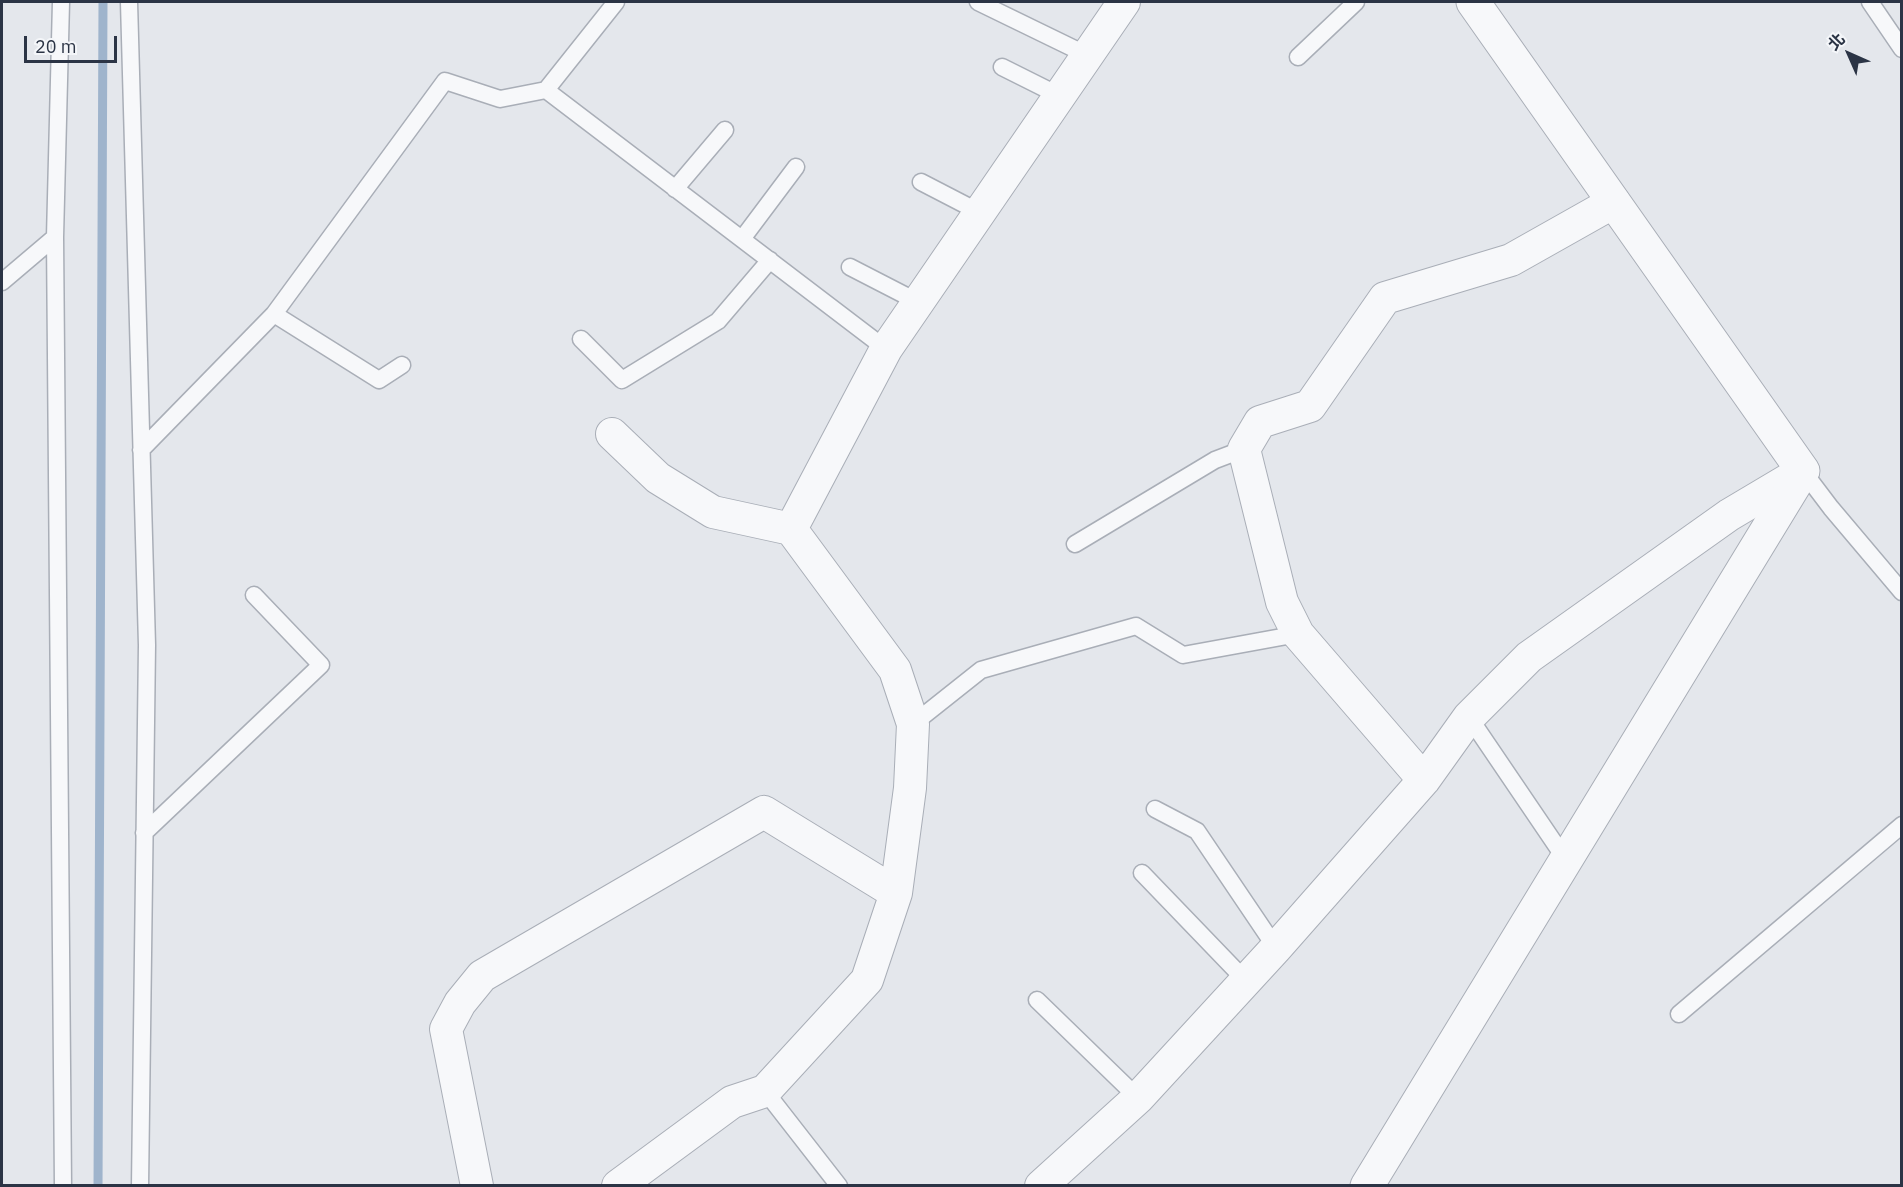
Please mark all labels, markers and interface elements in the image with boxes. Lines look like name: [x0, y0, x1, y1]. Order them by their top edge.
scale bar: [27, 24, 120, 62]
north arrow: [1819, 24, 1879, 84]
text: 北: [1824, 29, 1849, 54]
text: 20 m: [35, 35, 77, 58]

